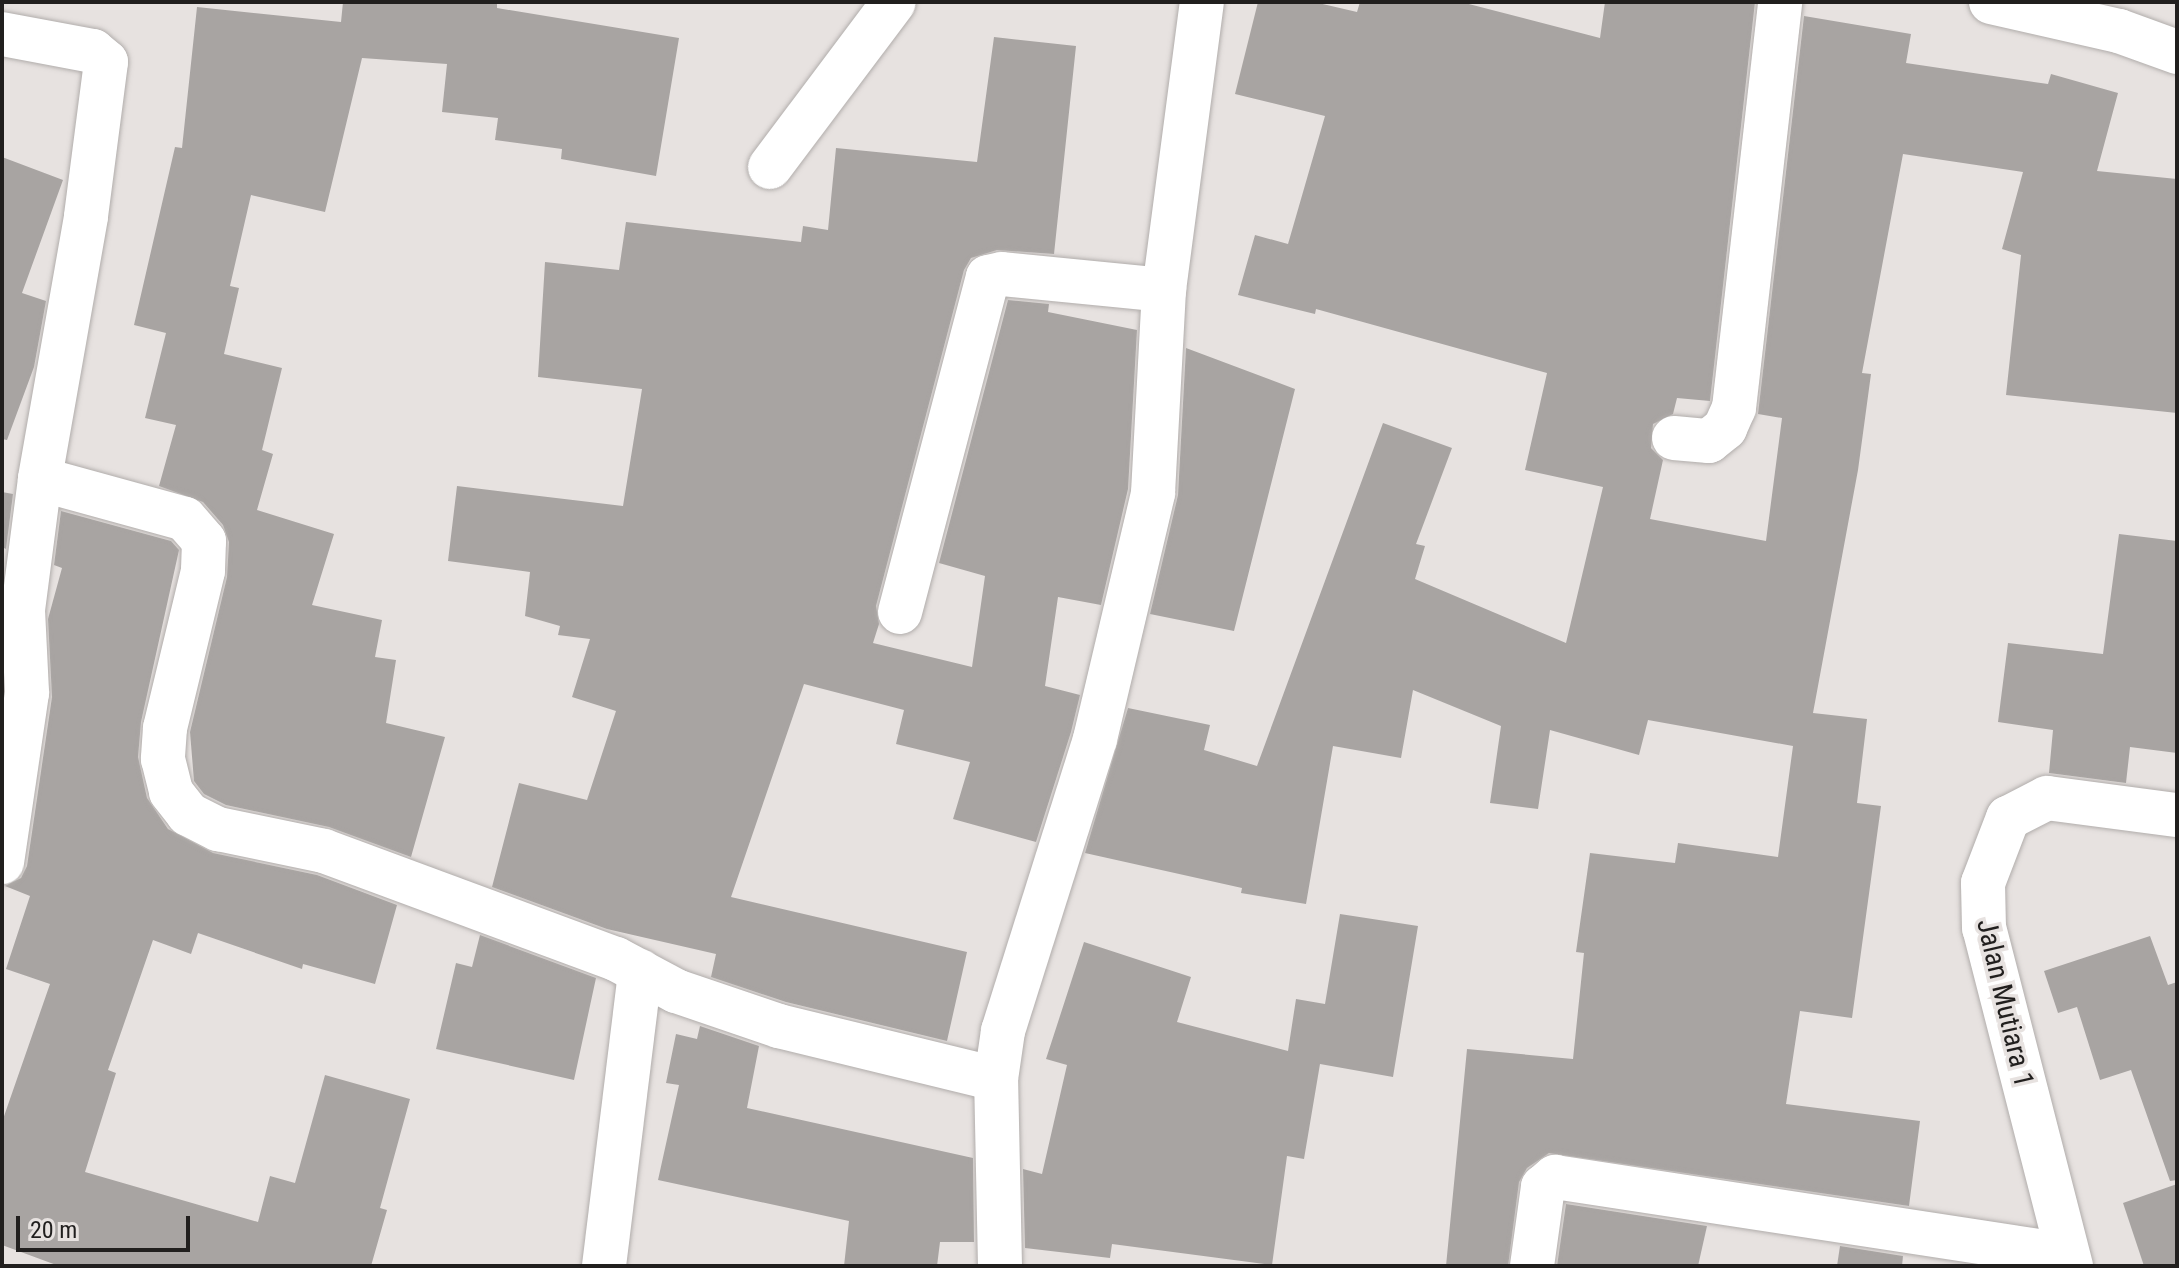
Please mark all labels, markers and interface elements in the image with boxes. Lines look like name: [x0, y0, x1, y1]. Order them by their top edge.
street label: Jalan Mutiara 1: [1969, 916, 2041, 1090]
scale bar: [20, 1200, 194, 1250]
text: 20 m: [30, 1216, 77, 1244]

